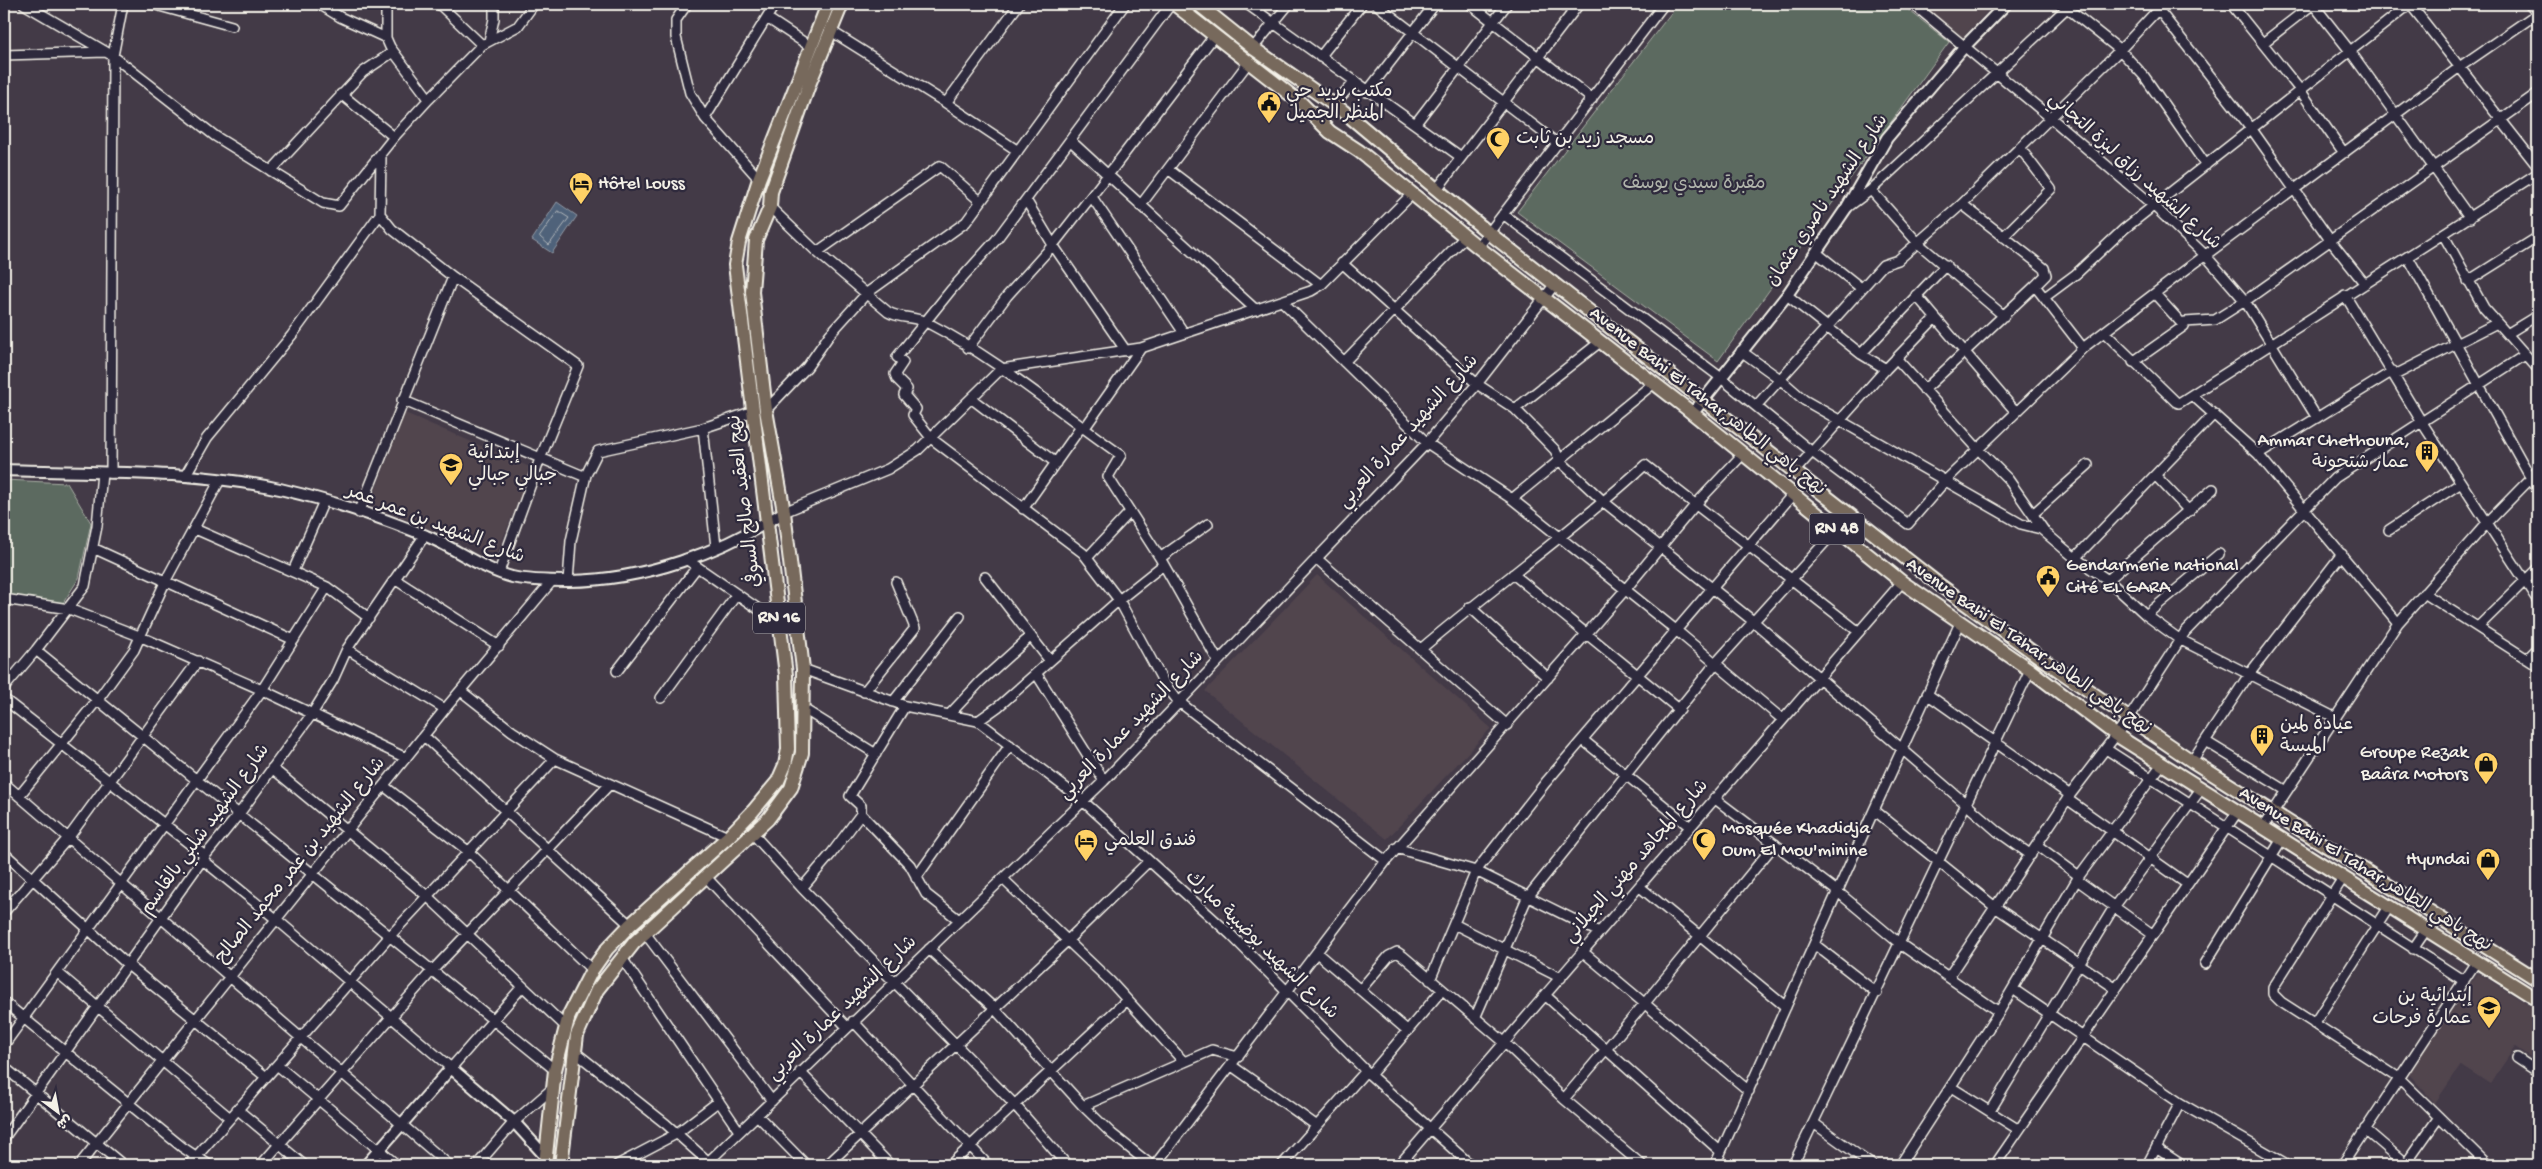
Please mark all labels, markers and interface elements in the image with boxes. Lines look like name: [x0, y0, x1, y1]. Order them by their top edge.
place label: مكتب بريد حي المنظر الجميل: [1286, 81, 1393, 126]
street label: شارع الشهيد رزاق لبزة التجاني: [2041, 88, 2225, 257]
public building icon: مكتب بريد حي المنظر الجميل: [1256, 90, 1282, 124]
street label: شارع الشهيد ناصري عثمان: [1762, 111, 1894, 291]
mosque icon: مسجد زيد بن ثابت: [1485, 126, 1511, 160]
place label: مسجد زيد بن ثابت: [1516, 128, 1654, 151]
hotel icon: Hôtel Louss: [568, 171, 594, 205]
place label: Hôtel Louss: [598, 173, 686, 196]
park label: مقبرة سيدي يوسف: [1623, 173, 1765, 196]
street label: Avenue Bahi El Tahar,نهج باهي الطاهر: [1583, 302, 1830, 503]
street label: شارع الشهيد عمارة العربي: [1334, 350, 1486, 515]
street label: نهج العقيد صالح السوفي: [720, 413, 768, 589]
place label: Ammar Chethouna, عمار شتحونة: [2257, 430, 2410, 475]
building icon: Ammar Chethouna, عمار شتحونة: [2414, 439, 2440, 473]
place label: إبتدائية جبالي جبالي: [468, 443, 557, 490]
school or university icon: إبتدائية جبالي جبالي: [438, 452, 464, 486]
street label: شارع الشهيد بن عمر عمر: [340, 480, 528, 570]
road number: RN 48: [1810, 514, 1864, 544]
street label: Avenue Bahi El Tahar,نهج باهي الطاهر: [1900, 553, 2155, 742]
place label: Gendarmerie national Cité EL GARA: [2066, 555, 2239, 600]
public building icon: Gendarmerie national Cité EL GARA: [2035, 564, 2061, 598]
road number: RN 16: [753, 602, 805, 634]
street label: شارع الشهيد عمارة العربي: [1054, 646, 1211, 807]
place label: عيادة لمين الميسة: [2280, 714, 2353, 759]
building icon: عيادة لمين الميسة: [2249, 723, 2275, 757]
street label: شارع الشهيد شلبي بالقاسم: [136, 740, 277, 921]
place label: Groupe Rezak Baâra Motors: [2360, 742, 2470, 787]
shop icon: Groupe Rezak Baâra Motors: [2473, 751, 2499, 785]
street label: شارع الشهيد بن عمر محمد الصالح: [211, 753, 391, 969]
street label: شارع المجاهد مهني الجيلاني: [1560, 775, 1716, 950]
street label: Avenue Bahi El Tahar,نهج باهي الطاهر: [2233, 782, 2496, 959]
place label: Mosquée Khadidja Oum El Mou'minine: [1722, 818, 1872, 863]
mosque icon: Mosquée Khadidja Oum El Mou'minine: [1691, 827, 1717, 861]
hotel icon: فندق العلمي: [1073, 828, 1099, 862]
place label: فندق العلمي: [1104, 830, 1196, 855]
shop icon: Hyundai: [2475, 847, 2501, 881]
place label: Hyundai: [2406, 849, 2470, 872]
street label: شارع الشهيد بوضبية مبارك: [1179, 867, 1343, 1025]
street label: شارع الشهيد عمارة العربي: [763, 931, 924, 1088]
place label: إبتدائية بن عمارة فرحات: [2372, 986, 2472, 1031]
school or university icon: إبتدائية بن عمارة فرحات: [2476, 995, 2502, 1029]
north arrow: [32, 1086, 82, 1136]
text: ش: [53, 1110, 75, 1132]

